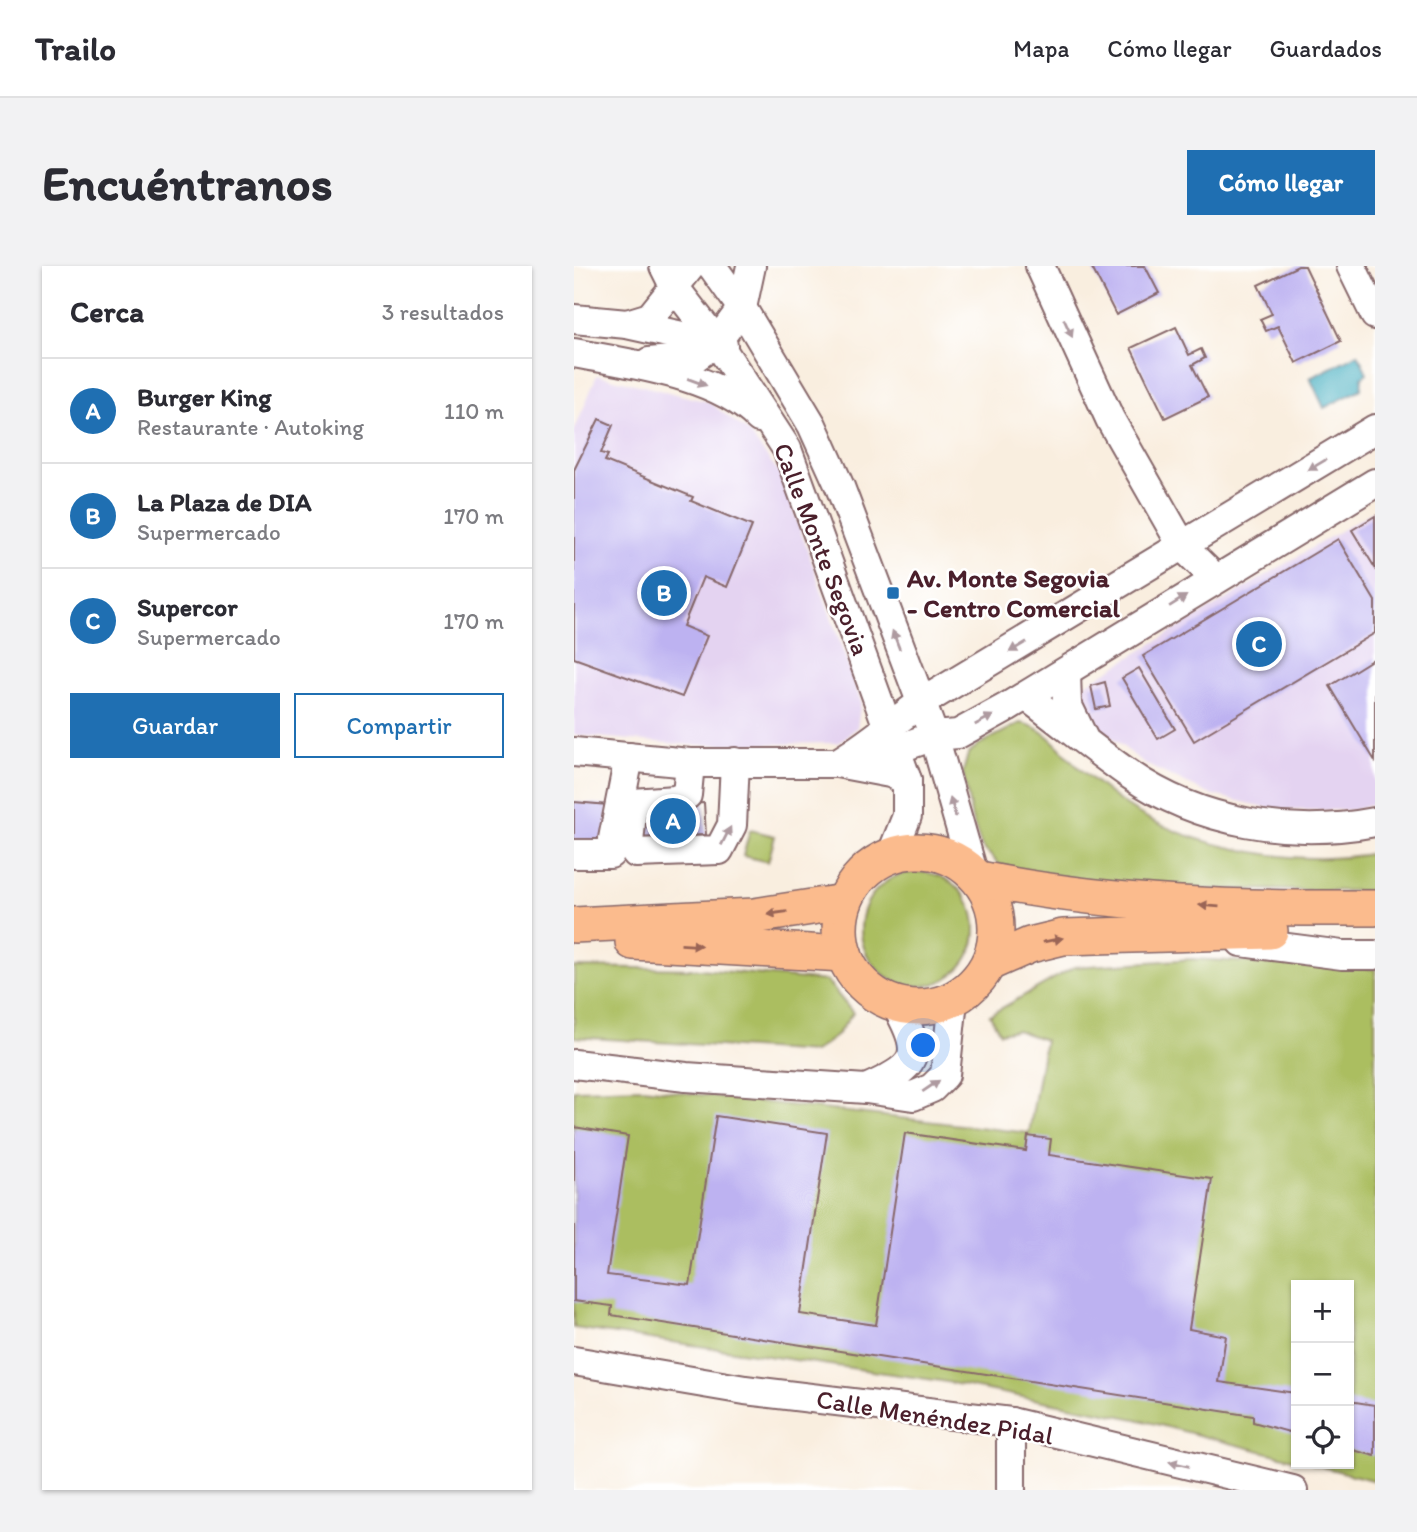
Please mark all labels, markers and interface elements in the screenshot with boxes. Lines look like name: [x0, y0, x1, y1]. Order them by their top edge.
text: Trailo: [35, 29, 116, 68]
text: Mapa: [1013, 34, 1069, 63]
text: Cómo llegar: [1107, 34, 1232, 63]
text: Guardados: [1270, 34, 1382, 63]
button: Cómo llegar: [1187, 150, 1375, 215]
text: Encuéntranos: [42, 153, 333, 212]
text: Cerca: [70, 293, 144, 330]
text: 3 resultados: [382, 298, 504, 326]
one-way arrow: [1062, 318, 1074, 338]
one-way arrow: [686, 377, 707, 388]
text: Burger King: [137, 381, 271, 413]
text: A: [86, 397, 100, 425]
text: 110 m: [444, 397, 504, 425]
text: Restaurante · Autoking: [137, 413, 364, 441]
street label: Calle Monte Segovia: [767, 438, 877, 660]
one-way arrow: [1307, 459, 1326, 472]
text: La Plaza de DIA: [137, 486, 312, 518]
text: B: [86, 502, 100, 530]
text: 170 m: [443, 502, 504, 530]
text: Supermercado: [137, 518, 281, 546]
place label: Av. Monte Segovia - Centro Comercial: [906, 562, 1121, 624]
pin: B: [641, 567, 687, 619]
marker: Av. Monte Segovia - Centro Comercial: [885, 585, 901, 601]
text: Supercor: [137, 591, 238, 623]
one-way arrow: [1169, 595, 1188, 608]
text: C: [86, 607, 100, 635]
text: 170 m: [443, 607, 504, 635]
pin: C: [1236, 618, 1282, 670]
text: Supermercado: [137, 623, 281, 651]
one-way arrow: [890, 630, 901, 651]
one-way arrow: [1008, 641, 1027, 653]
button: Guardar: [70, 693, 280, 758]
button: Compartir: [294, 693, 504, 758]
one-way arrow: [974, 714, 994, 726]
pin: A: [650, 795, 696, 847]
one-way arrow: [947, 796, 957, 817]
one-way arrow: [720, 826, 732, 846]
one-way arrow: [1198, 900, 1220, 911]
one-way arrow: [766, 907, 788, 918]
one-way arrow: [1042, 934, 1064, 945]
one-way arrow: [680, 939, 702, 950]
your location: [906, 1028, 940, 1062]
one-way arrow: [922, 1079, 940, 1093]
map controls: [1291, 1280, 1354, 1469]
button: +: [1291, 1280, 1354, 1343]
button: −: [1291, 1343, 1354, 1406]
street label: Calle Menéndez Pidal: [814, 1382, 1056, 1452]
button: locate: [1291, 1406, 1354, 1469]
one-way arrow: [1168, 1458, 1190, 1469]

